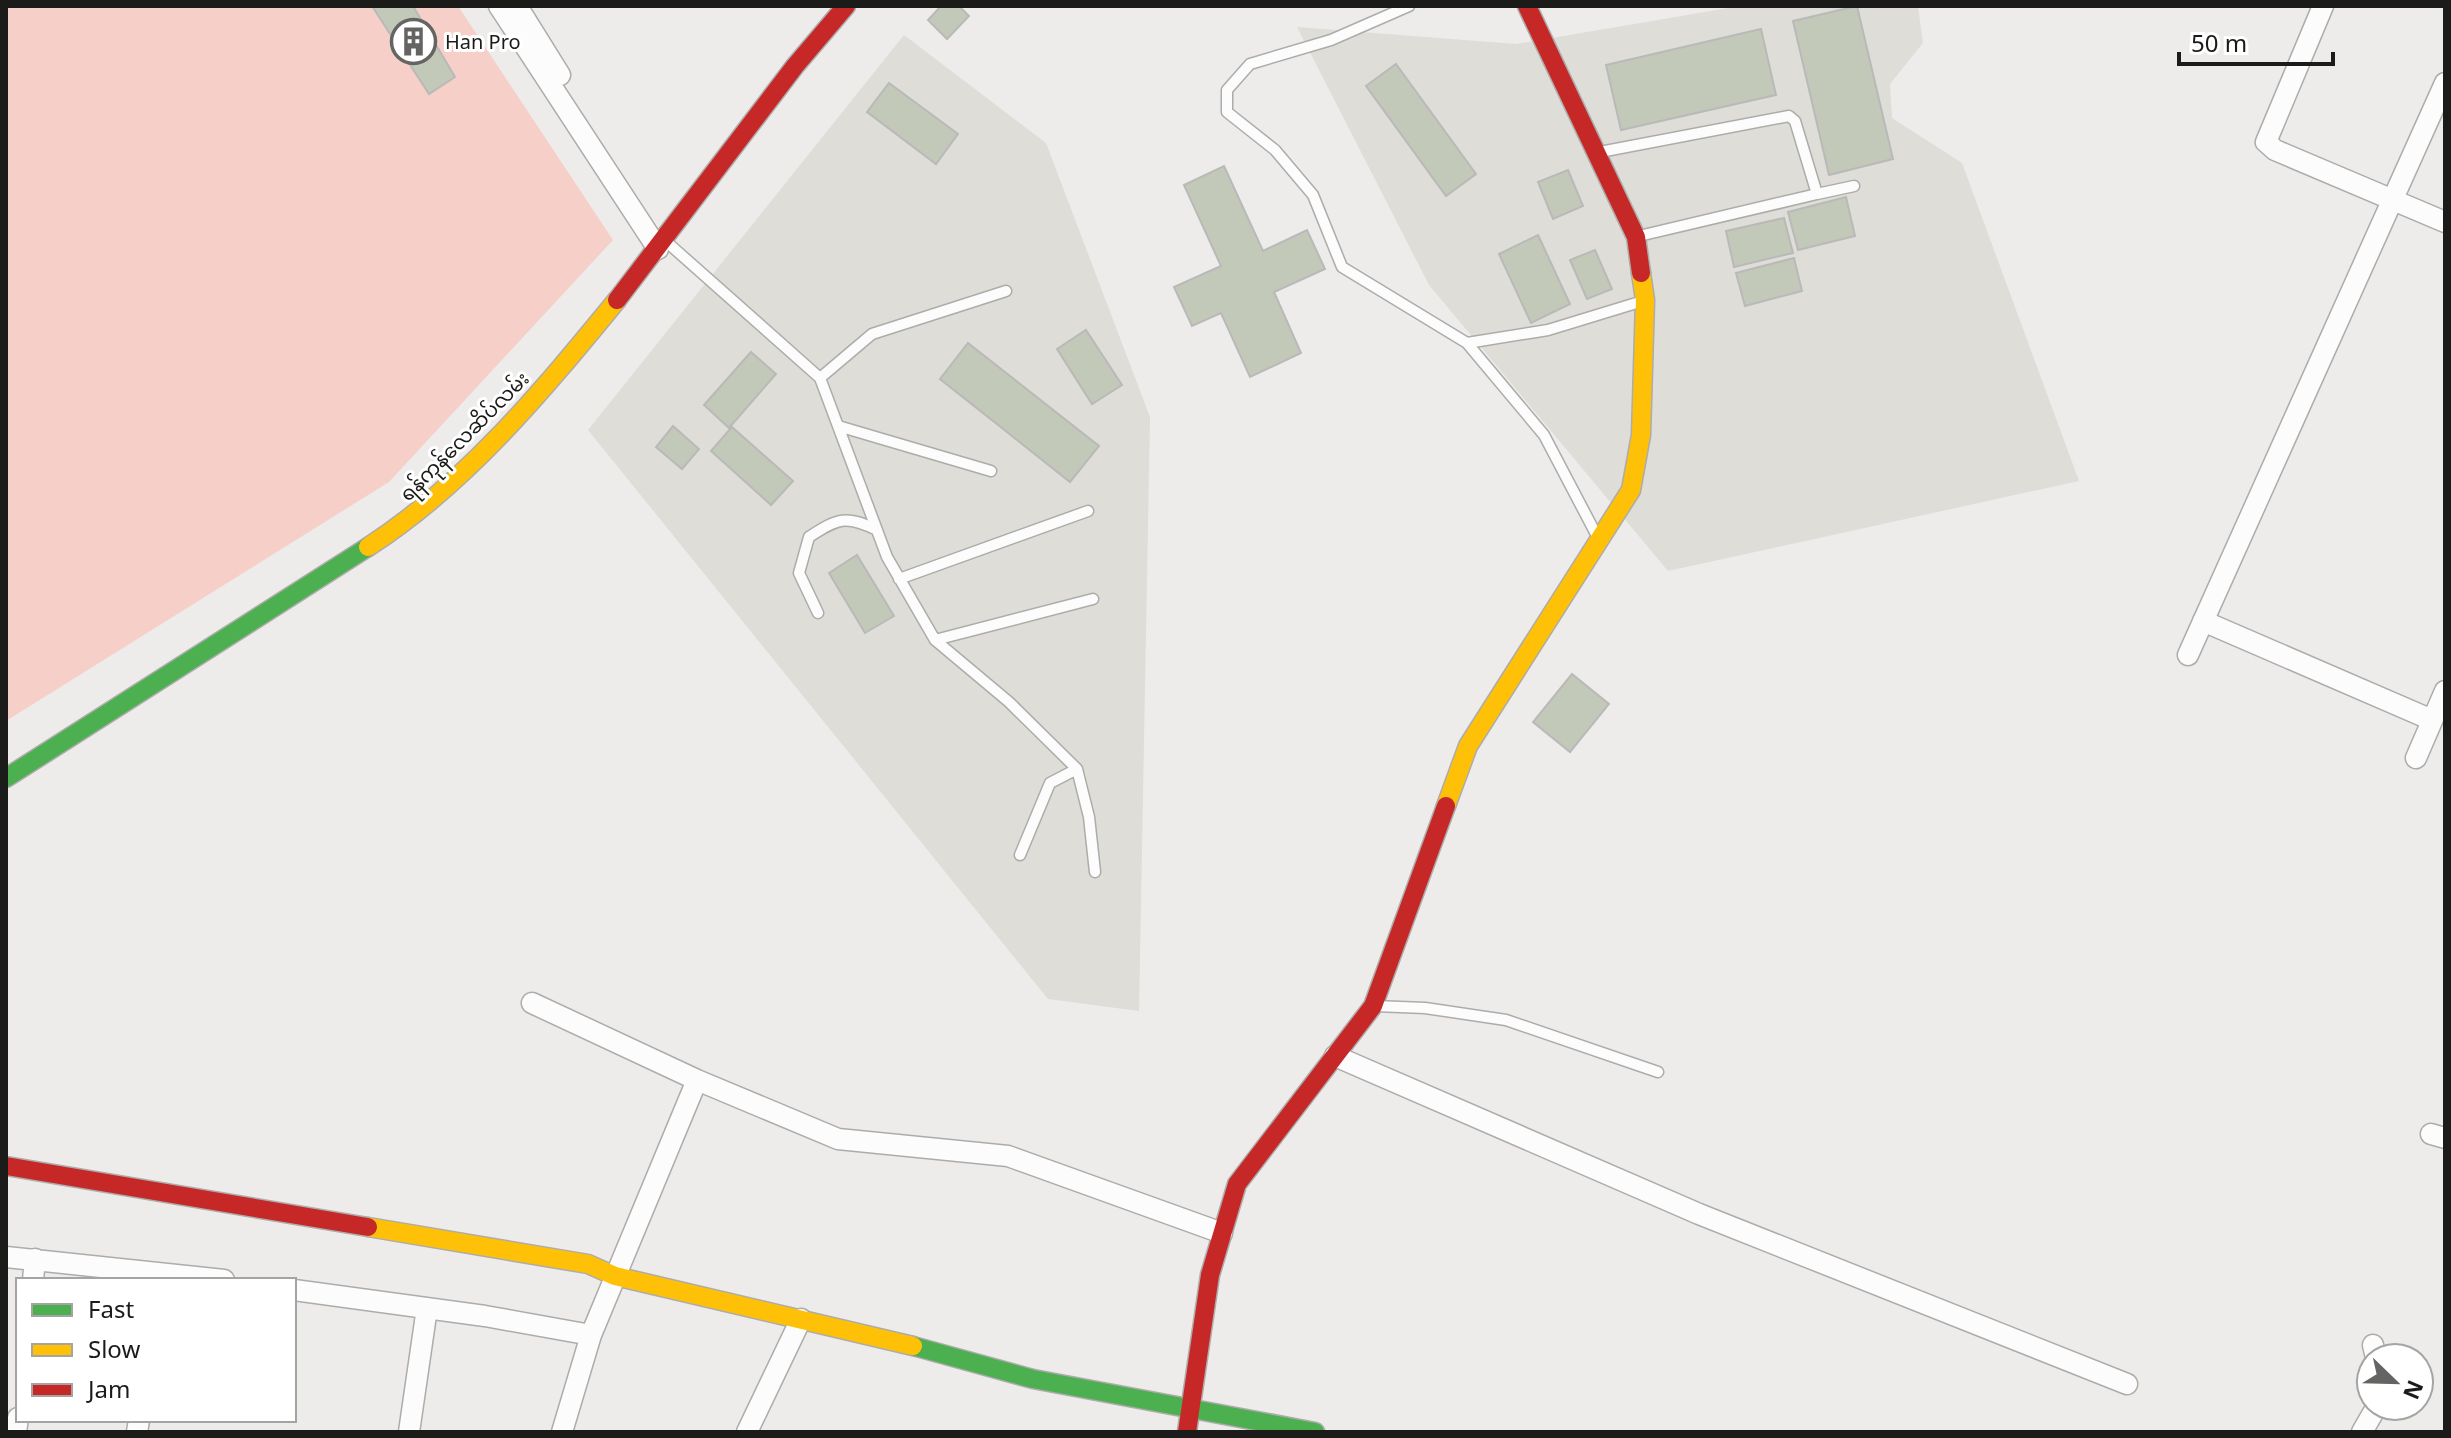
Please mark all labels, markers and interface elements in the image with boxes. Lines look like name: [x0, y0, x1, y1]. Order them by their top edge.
scale bar: [2179, 16, 2333, 66]
building icon: Han Pro: [390, 17, 438, 65]
text: 50 m: [2191, 26, 2247, 59]
place label: Han Pro: [445, 28, 521, 55]
street label: ရန်ကုန်လေဆိပ်လမ်း: [393, 365, 538, 510]
legend: [16, 1278, 296, 1422]
text: Fast: [88, 1292, 134, 1325]
text: Slow: [88, 1332, 140, 1365]
north arrow: [2355, 1342, 2435, 1422]
text: Jam: [86, 1372, 130, 1405]
text: N: [2397, 1376, 2432, 1404]

